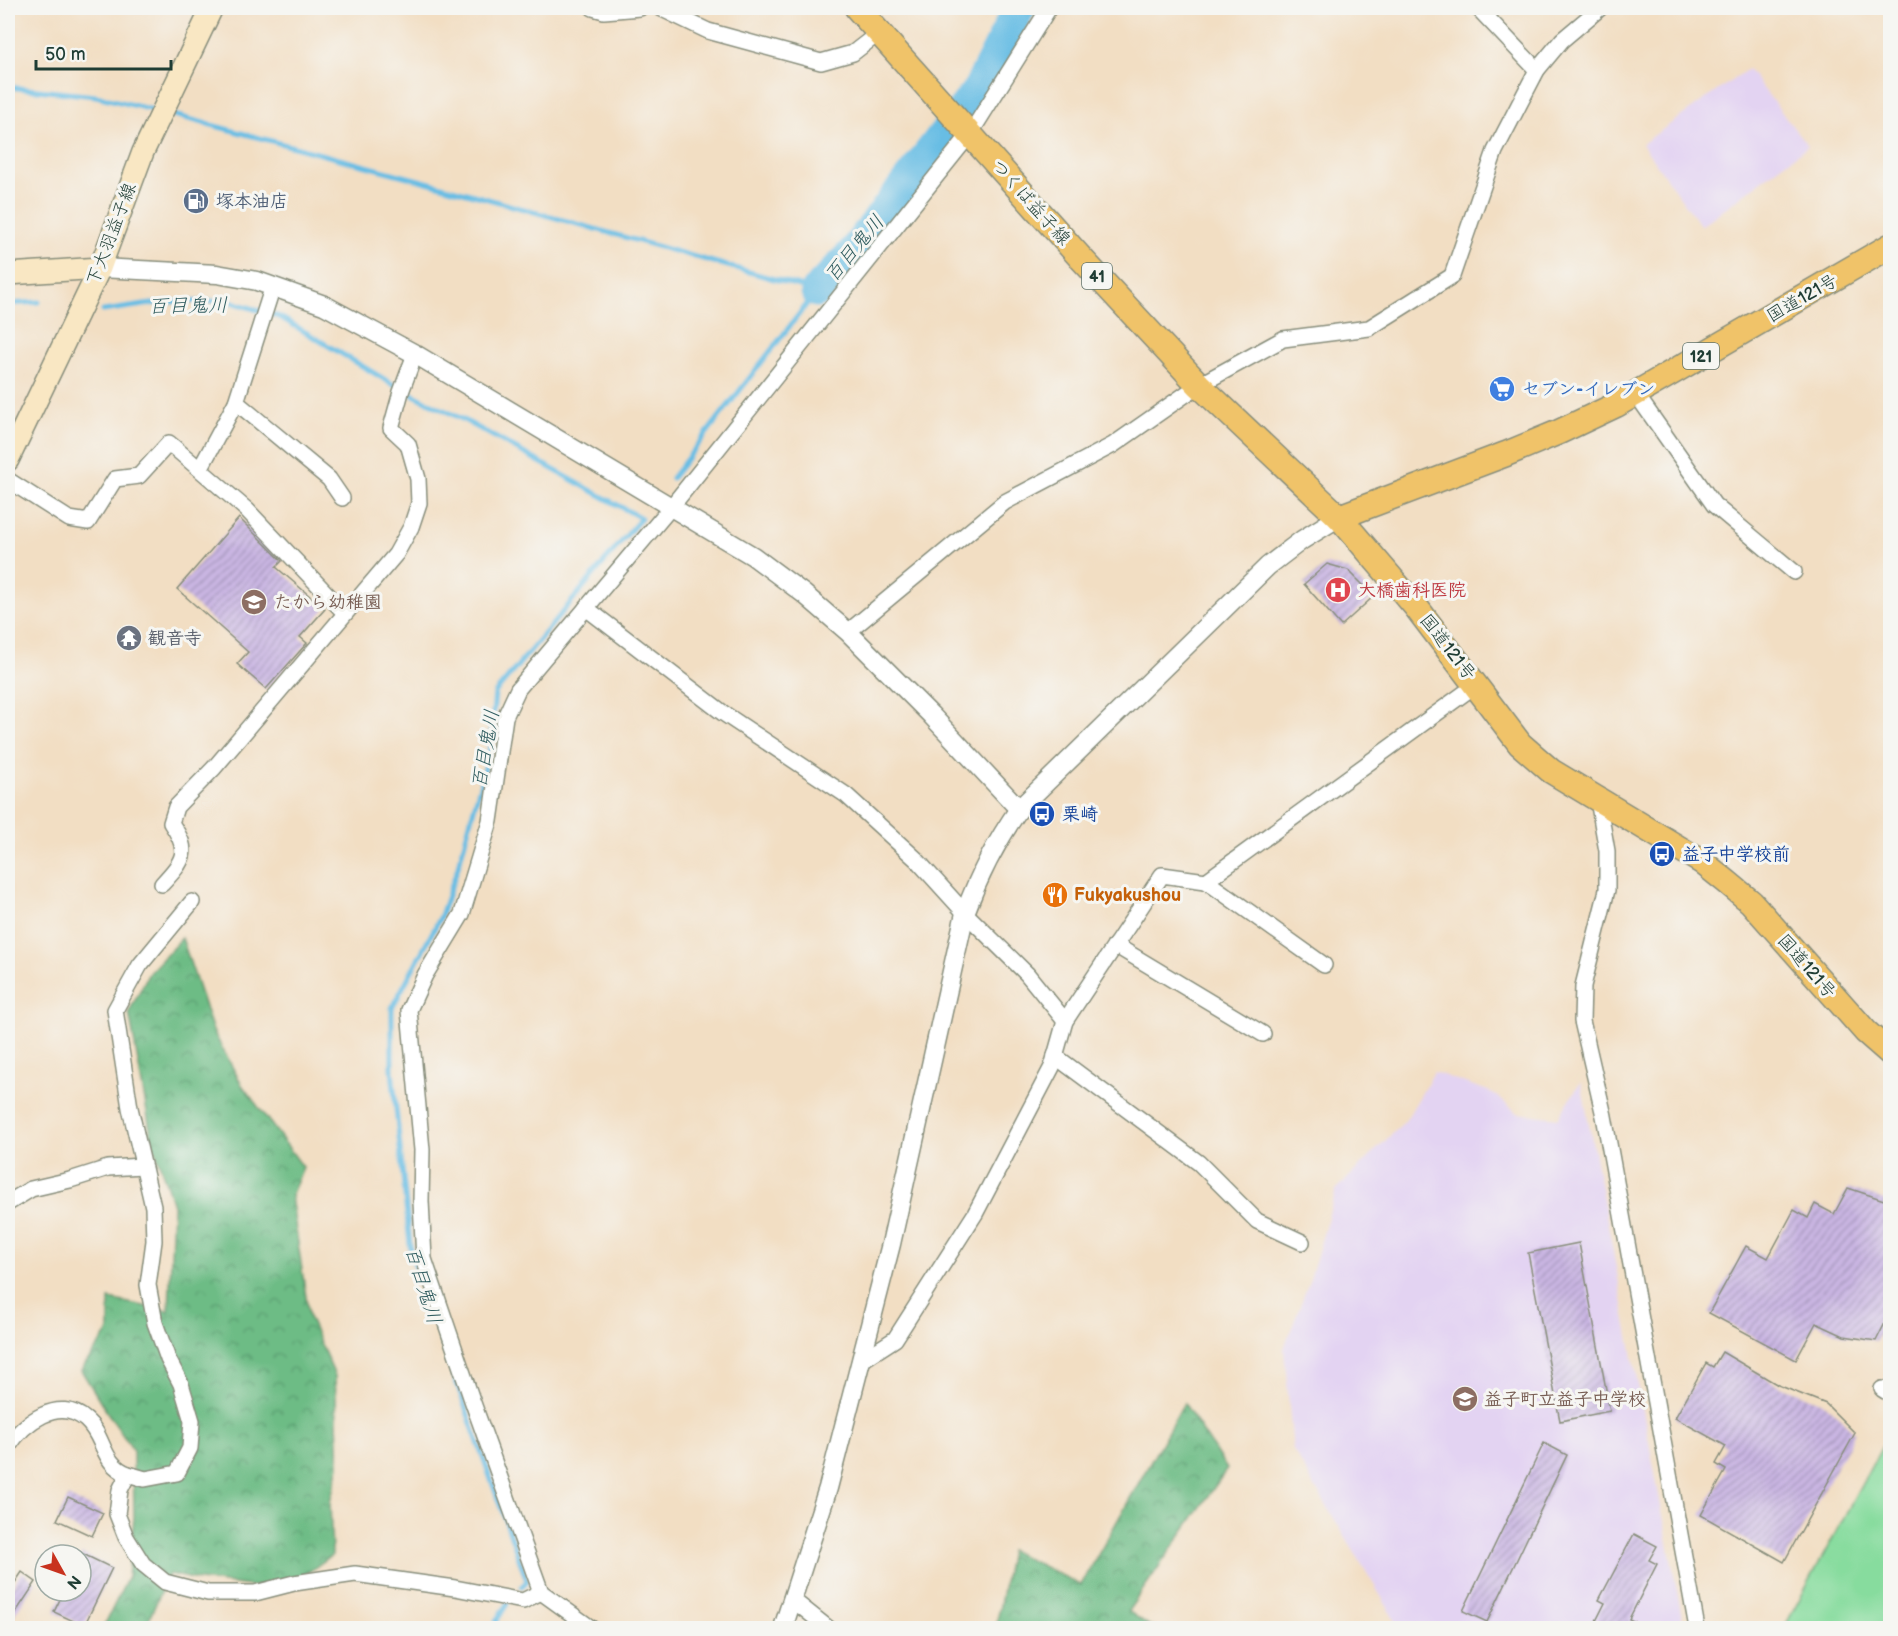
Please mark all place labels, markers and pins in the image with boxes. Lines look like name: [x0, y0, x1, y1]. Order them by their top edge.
fuel station icon: 塚本油店: [181, 186, 211, 216]
place label: 塚本油店: [216, 191, 288, 212]
supermarket icon: セブン-イレブン: [1487, 374, 1517, 404]
place label: セブン-イレブン: [1522, 379, 1655, 400]
hospital icon: 大橋歯科医院: [1323, 575, 1353, 605]
place label: 大橋歯科医院: [1358, 580, 1466, 601]
school or university icon: たから幼稚園: [239, 587, 269, 617]
place label: たから幼稚園: [274, 592, 382, 613]
temple icon: 観音寺: [114, 623, 144, 653]
place label: 観音寺: [148, 628, 202, 649]
bus stop icon: 栗崎: [1027, 799, 1057, 829]
place label: 栗崎: [1062, 804, 1098, 825]
bus stop icon: 益子中学校前: [1647, 839, 1677, 869]
place label: 益子中学校前: [1682, 844, 1790, 865]
restaurant icon: Fukyakushou: [1040, 880, 1070, 910]
place label: Fukyakushou: [1074, 885, 1181, 906]
school or university icon: 益子町立益子中学校: [1450, 1384, 1480, 1414]
place label: 益子町立益子中学校: [1484, 1389, 1646, 1410]

